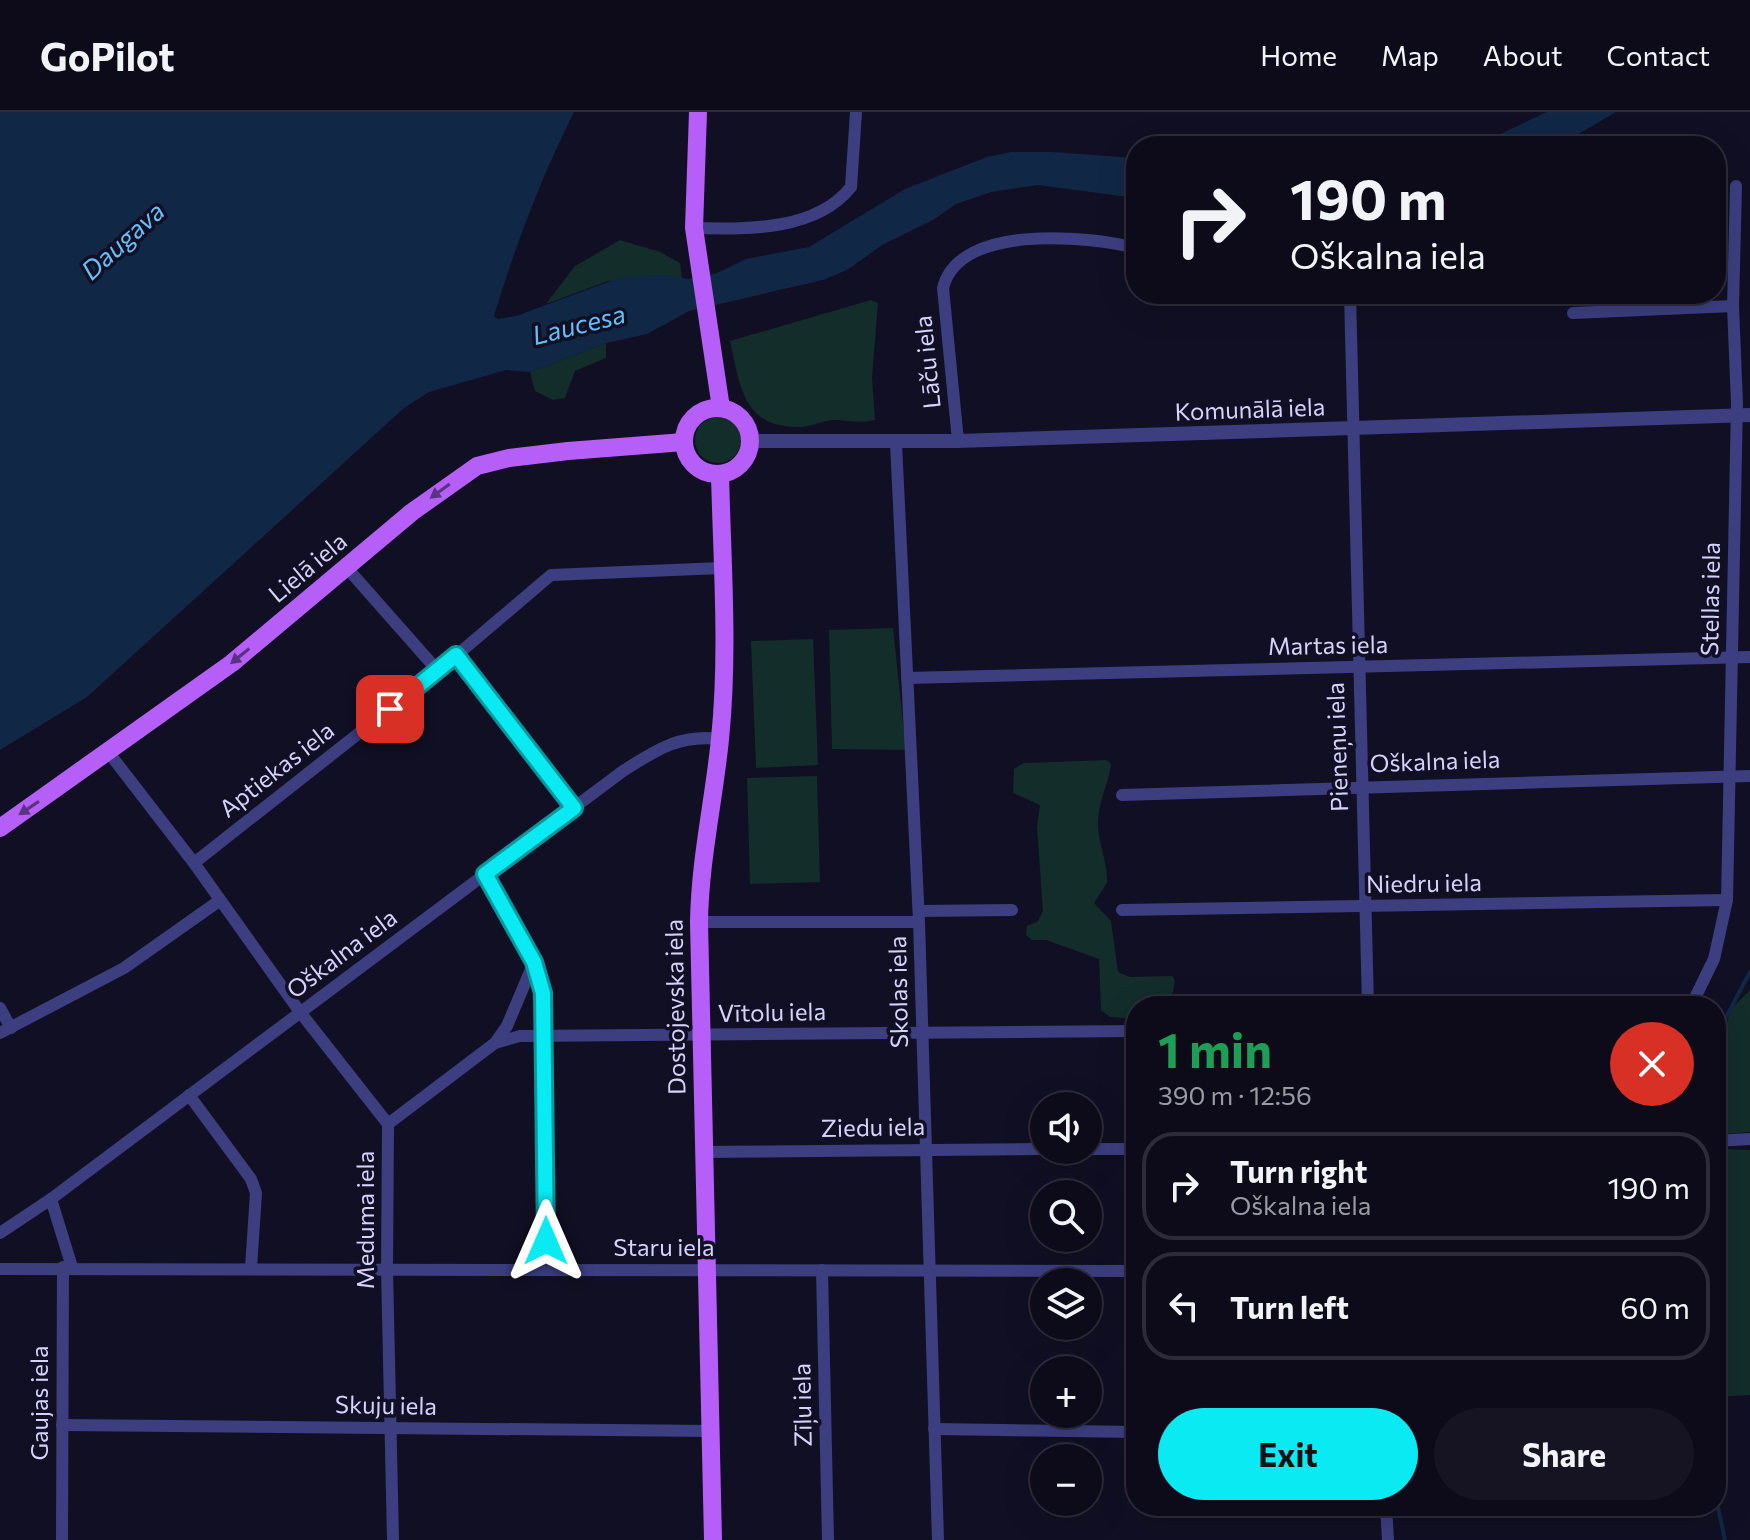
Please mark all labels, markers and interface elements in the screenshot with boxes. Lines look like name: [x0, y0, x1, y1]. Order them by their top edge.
text: GoPilot: [40, 32, 175, 79]
text: Home: [1260, 38, 1337, 72]
text: Map: [1381, 38, 1439, 72]
text: About: [1483, 38, 1563, 72]
text: Contact: [1607, 38, 1710, 72]
text: 190 m: [1290, 163, 1447, 232]
icon: right: [1158, 168, 1262, 272]
water label: Daugava: [74, 195, 170, 285]
text: Oškalna iela: [1290, 232, 1486, 276]
water label: Laucesa: [529, 297, 628, 350]
street label: Lāču iela: [907, 314, 946, 410]
street label: Komunālā iela: [1174, 391, 1326, 426]
one-way arrow: [429, 483, 451, 499]
street label: Lielā iela: [262, 526, 352, 608]
street label: Stellas iela: [1694, 542, 1725, 656]
street label: Martas iela: [1268, 629, 1388, 660]
one-way arrow: [229, 648, 250, 665]
pin: [356, 675, 424, 743]
street label: Pieneņu iela: [1320, 682, 1355, 812]
icon: arrive: [368, 687, 412, 731]
street label: Aptiekas iela: [213, 715, 339, 823]
street label: Oškalna iela: [1369, 744, 1501, 777]
one-way arrow: [18, 801, 39, 816]
street label: Niedru iela: [1366, 867, 1482, 898]
street label: Oškalna iela: [280, 902, 402, 1004]
street label: Dostojevska iela: [658, 919, 691, 1095]
street label: Skolas iela: [882, 936, 913, 1049]
street label: Vītolu iela: [718, 996, 826, 1027]
text: 1 min: [1158, 1019, 1272, 1078]
button: close: [1610, 1022, 1694, 1106]
text: 390 m · 12:56: [1158, 1079, 1312, 1110]
map controls: [1030, 1092, 1102, 1516]
button: sound: [1030, 1092, 1102, 1164]
street label: Ziedu iela: [821, 1111, 925, 1142]
street label: Meduma iela: [350, 1151, 379, 1289]
text: Turn right: [1230, 1152, 1367, 1189]
icon: right: [1162, 1164, 1206, 1208]
text: 190 m: [1607, 1168, 1690, 1205]
button: search: [1030, 1180, 1102, 1252]
text: Oškalna iela: [1230, 1189, 1371, 1220]
position arrow: [504, 1199, 588, 1283]
street label: Staru iela: [613, 1232, 715, 1261]
button: layers: [1030, 1268, 1102, 1340]
icon: left: [1162, 1284, 1206, 1328]
text: Turn left: [1230, 1288, 1349, 1325]
text: 60 m: [1620, 1288, 1690, 1325]
street label: Gaujas iela: [24, 1345, 53, 1461]
button: +: [1030, 1356, 1102, 1428]
street label: Zīļu iela: [786, 1363, 819, 1447]
street label: Skuju iela: [335, 1389, 437, 1420]
button: Exit: [1158, 1408, 1418, 1500]
button: Share: [1434, 1408, 1694, 1500]
button: −: [1030, 1444, 1102, 1516]

